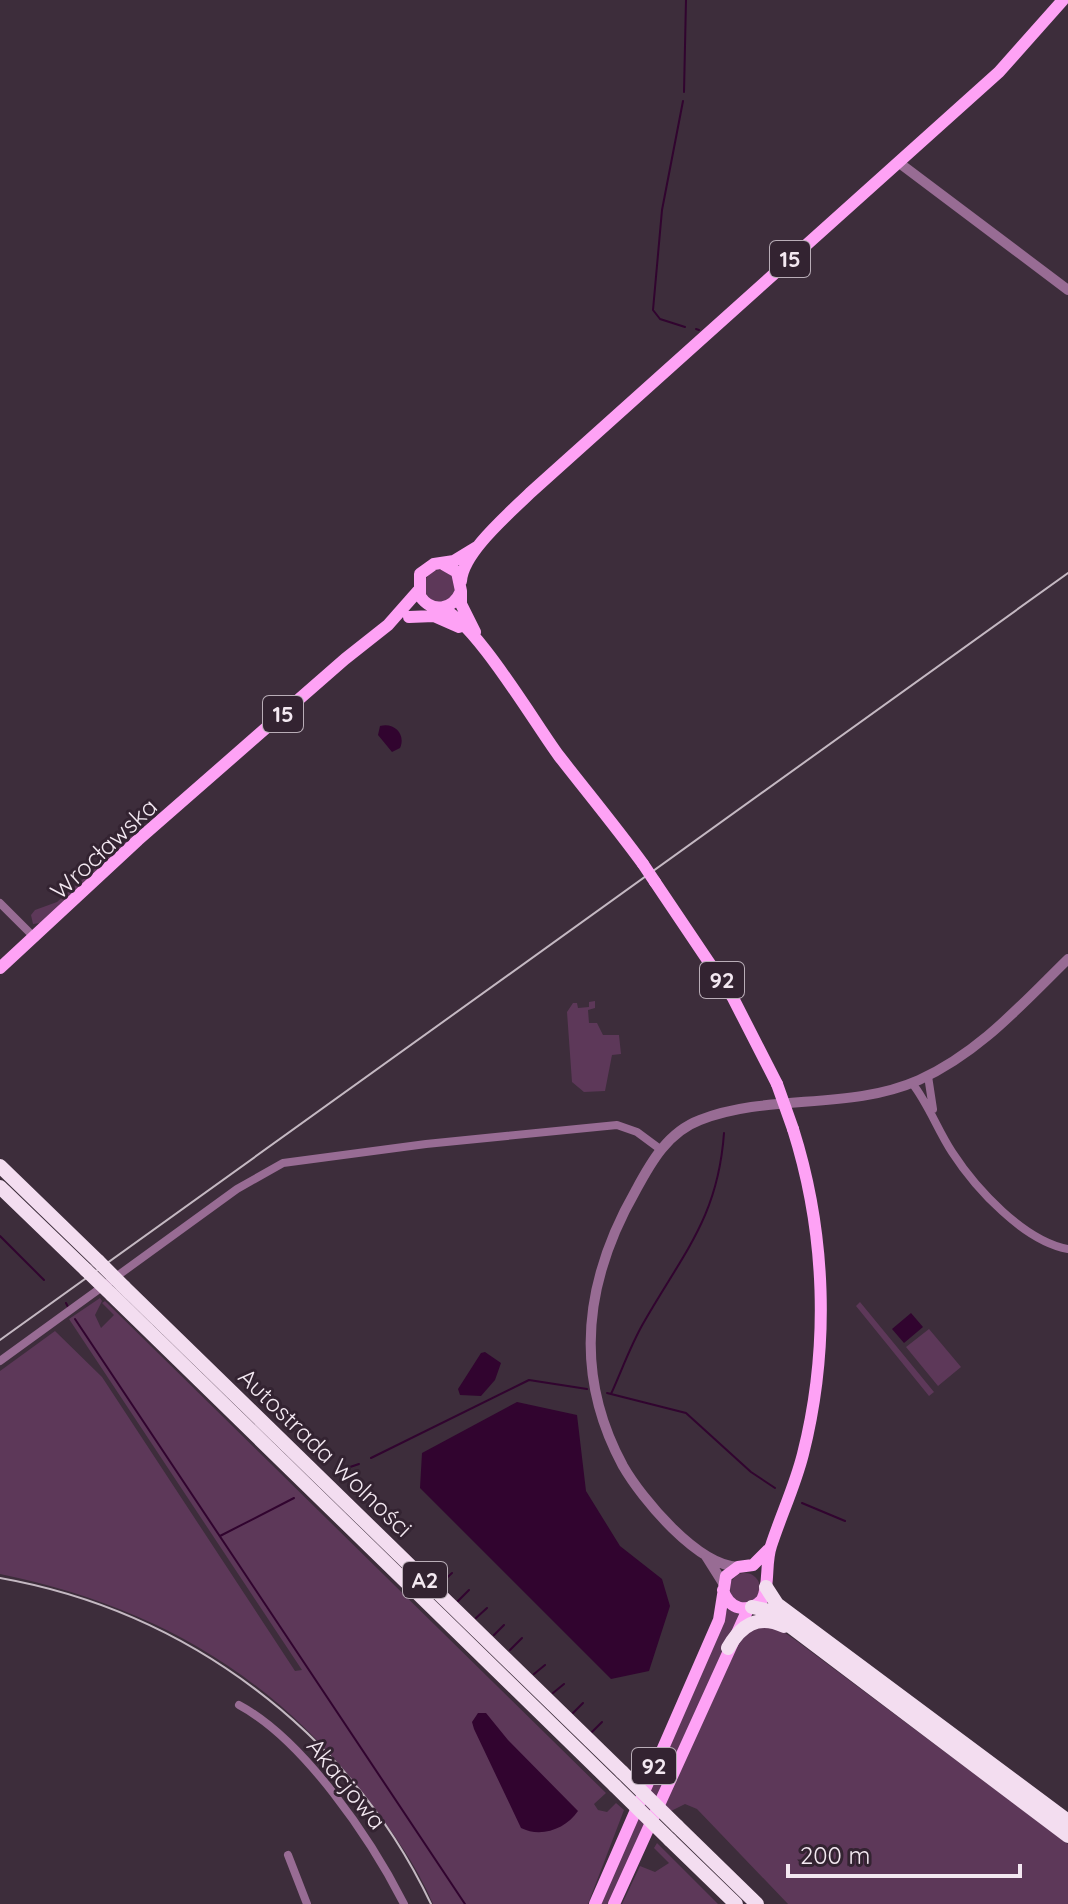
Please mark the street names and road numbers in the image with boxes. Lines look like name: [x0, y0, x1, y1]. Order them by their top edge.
road number: 15: [770, 241, 810, 277]
road number: 15: [263, 696, 303, 732]
street label: Wrocławska: [44, 791, 163, 905]
road number: 92: [700, 962, 744, 998]
street label: Autostrada Wolności: [233, 1362, 419, 1543]
road number: A2: [403, 1562, 447, 1598]
street label: Akacjowa: [301, 1732, 393, 1835]
road number: 92: [632, 1748, 676, 1784]

